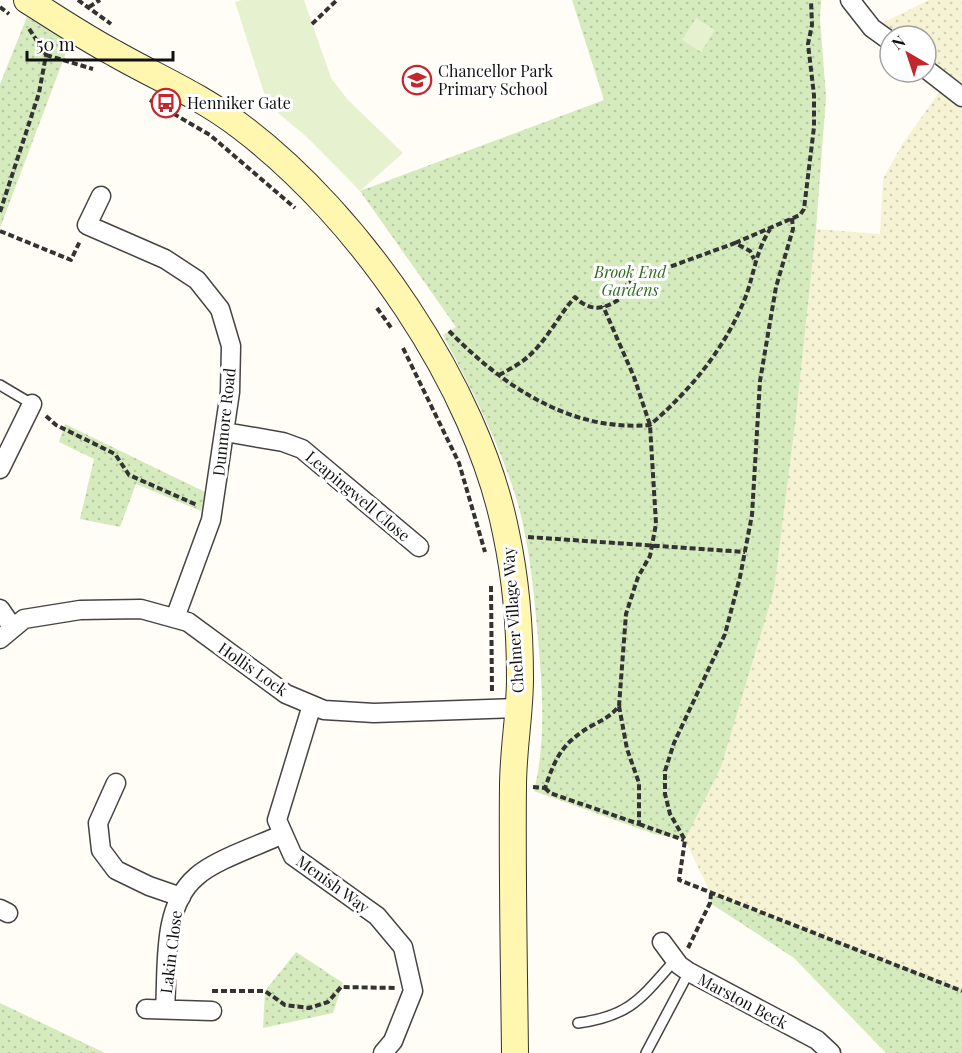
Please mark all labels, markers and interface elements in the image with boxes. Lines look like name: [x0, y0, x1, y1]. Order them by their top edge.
scale bar: [27, 24, 172, 62]
north arrow: [878, 24, 938, 84]
text: N: [887, 30, 910, 54]
text: 50 m: [36, 32, 75, 56]
place label: Chancellor Park Primary School: [438, 60, 553, 99]
school or university icon: Chancellor Park Primary School: [401, 64, 433, 96]
bus stop icon: Henniker Gate: [150, 87, 182, 119]
place label: Henniker Gate: [187, 92, 291, 113]
park label: Brook End Gardens: [593, 261, 667, 300]
street label: Dunmore Road: [207, 367, 240, 477]
street label: Leapingwell Close: [302, 446, 415, 545]
street label: Chelmer Village Way: [497, 546, 528, 694]
street label: Hollis Lock: [214, 637, 292, 700]
street label: Menish Way: [292, 850, 374, 917]
street label: Lakin Close: [155, 909, 186, 995]
street label: Marston Beck: [695, 968, 792, 1033]

